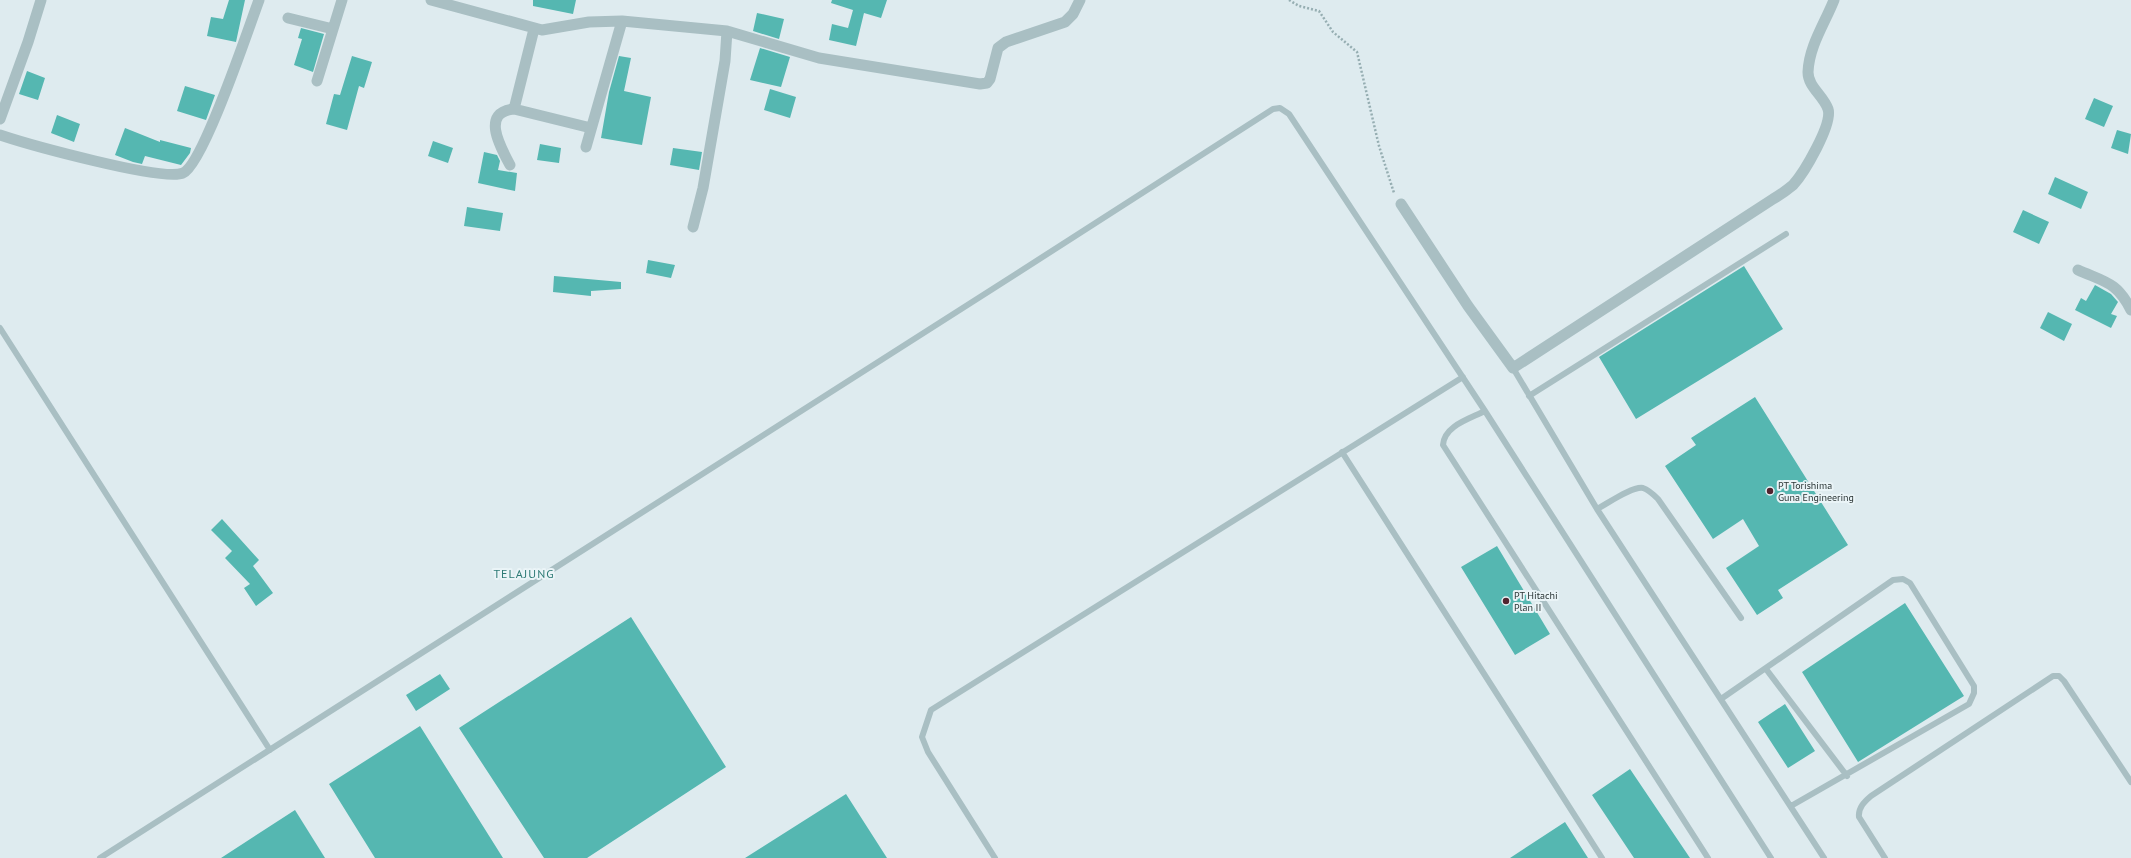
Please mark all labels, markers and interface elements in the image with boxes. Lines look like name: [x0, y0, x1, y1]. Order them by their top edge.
place label: PT Torishima Guna Engineering: [1778, 479, 1854, 504]
marker: PT Torishima Guna Engineering: [1765, 486, 1775, 496]
district label: TELAJUNG: [493, 566, 555, 581]
place label: PT Hitachi Plan II: [1514, 589, 1558, 614]
marker: PT Hitachi Plan II: [1501, 596, 1511, 606]

